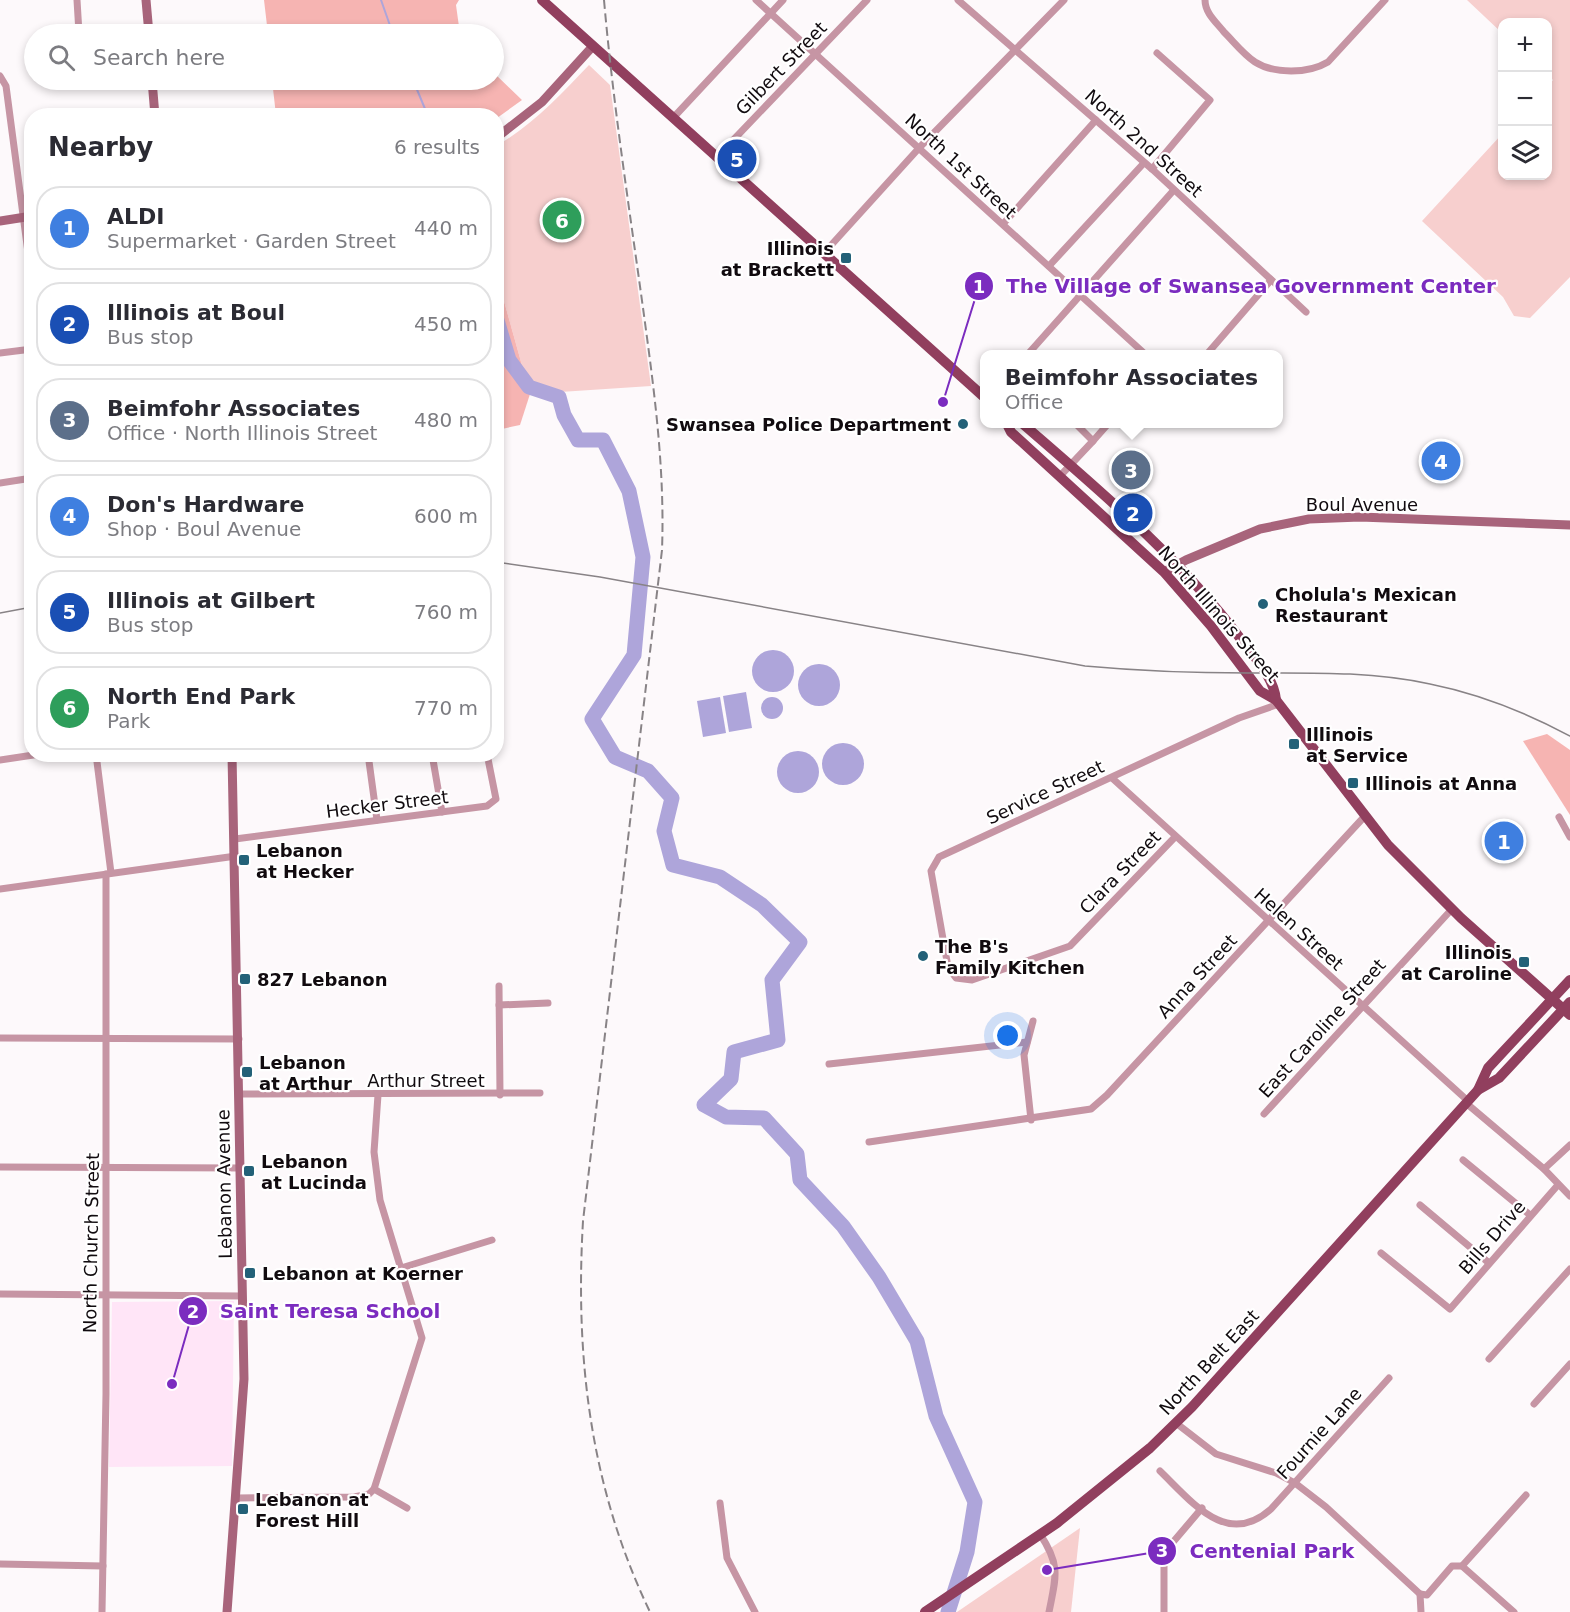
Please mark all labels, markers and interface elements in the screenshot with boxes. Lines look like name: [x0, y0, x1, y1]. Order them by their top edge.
street label: Gilbert Street: [731, 17, 831, 119]
map controls: [1498, 18, 1552, 180]
button: +: [1498, 18, 1552, 72]
search box: [24, 24, 504, 90]
icon: search: [45, 41, 78, 74]
text: Search here: [93, 45, 225, 70]
button: −: [1498, 72, 1552, 126]
street label: North 2nd Street: [1081, 85, 1207, 201]
street label: North 1st Street: [901, 109, 1021, 223]
button: layers: [1498, 126, 1552, 180]
text: Nearby: [48, 132, 153, 162]
text: 6 results: [394, 135, 480, 159]
pin: 5: [718, 136, 756, 182]
pin: 6: [542, 198, 582, 242]
text: ALDI: [107, 204, 165, 229]
text: 1: [63, 216, 76, 240]
text: 440 m: [414, 216, 478, 240]
text: Supermarket · Garden Street: [107, 229, 396, 253]
place label: Illinois at Brackett: [721, 238, 834, 280]
marker: Illinois at Brackett: [839, 251, 853, 265]
callout: The Village of Swansea Government Center: [964, 267, 1508, 305]
text: The Village of Swansea Government Center: [1006, 274, 1496, 298]
text: 1: [973, 276, 985, 297]
text: Illinois at Boul: [107, 300, 285, 325]
text: 2: [63, 312, 76, 336]
text: 450 m: [414, 312, 478, 336]
text: Bus stop: [107, 325, 193, 349]
popup: [980, 350, 1283, 428]
text: Beimfohr Associates: [1005, 365, 1258, 390]
text: Office: [1005, 390, 1063, 414]
text: Beimfohr Associates: [107, 396, 360, 421]
text: 3: [63, 408, 76, 432]
text: 480 m: [414, 408, 478, 432]
place label: Swansea Police Department: [666, 414, 951, 435]
marker: Swansea Police Department: [956, 417, 970, 431]
text: Office · North Illinois Street: [107, 421, 377, 445]
pin: 4: [1422, 438, 1460, 484]
pin: 3: [1112, 448, 1150, 492]
pin: 2: [1114, 490, 1152, 536]
text: Don's Hardware: [107, 492, 304, 517]
street label: Boul Avenue: [1306, 494, 1418, 515]
text: 4: [63, 504, 76, 528]
text: 600 m: [414, 504, 478, 528]
text: Shop · Boul Avenue: [107, 517, 301, 541]
street label: North Illinois Street: [1154, 542, 1284, 686]
place label: Cholula's Mexican Restaurant: [1275, 584, 1457, 626]
text: Illinois at Gilbert: [107, 588, 315, 613]
marker: Cholula's Mexican Restaurant: [1256, 597, 1270, 611]
text: 5: [63, 600, 76, 624]
text: 760 m: [414, 600, 478, 624]
text: Bus stop: [107, 613, 193, 637]
text: North End Park: [107, 684, 295, 709]
text: 6: [63, 696, 76, 720]
text: 770 m: [414, 696, 478, 720]
text: Park: [107, 709, 150, 733]
place label: Illinois at Service: [1306, 724, 1408, 766]
marker: Illinois at Service: [1287, 737, 1301, 751]
street label: Service Street: [983, 756, 1107, 828]
place label: Illinois at Anna: [1365, 773, 1517, 794]
marker: Illinois at Anna: [1346, 776, 1360, 790]
street label: Hecker Street: [325, 786, 449, 822]
pin: 1: [1484, 818, 1524, 864]
street label: Clara Street: [1075, 826, 1165, 918]
place label: Lebanon at Hecker: [256, 840, 354, 882]
marker: Lebanon at Hecker: [237, 853, 251, 867]
street label: Helen Street: [1250, 884, 1348, 974]
street label: Anna Street: [1153, 930, 1241, 1022]
place label: The B's Family Kitchen: [935, 936, 1085, 978]
place label: Illinois at Caroline: [1401, 942, 1512, 984]
marker: The B's Family Kitchen: [916, 949, 930, 963]
street label: East Caroline Street: [1254, 954, 1390, 1102]
marker: Illinois at Caroline: [1517, 955, 1531, 969]
place label: 827 Lebanon: [257, 969, 388, 990]
marker: 827 Lebanon: [238, 972, 252, 986]
your location: [993, 1021, 1022, 1050]
place label: Lebanon at Arthur: [259, 1052, 352, 1094]
marker: Lebanon at Arthur: [240, 1065, 254, 1079]
street label: Arthur Street: [367, 1070, 485, 1091]
street label: Lebanon Avenue: [212, 1109, 236, 1259]
place label: Lebanon at Lucinda: [261, 1151, 367, 1193]
street label: North Church Street: [79, 1153, 103, 1333]
marker: Lebanon at Lucinda: [242, 1164, 256, 1178]
street label: Bills Drive: [1454, 1196, 1530, 1278]
place label: Lebanon at Koerner: [262, 1263, 463, 1284]
marker: Lebanon at Koerner: [243, 1266, 257, 1280]
callout: Saint Teresa School: [178, 1292, 453, 1330]
text: Saint Teresa School: [220, 1299, 440, 1323]
text: 2: [187, 1301, 199, 1322]
street label: North Belt East: [1155, 1305, 1263, 1419]
street label: Fournie Lane: [1272, 1383, 1366, 1483]
place label: Lebanon at Forest Hill: [255, 1489, 369, 1531]
marker: Lebanon at Forest Hill: [236, 1502, 250, 1516]
callout: Centenial Park: [1147, 1532, 1366, 1570]
text: Centenial Park: [1190, 1539, 1355, 1563]
text: 3: [1156, 1540, 1168, 1561]

